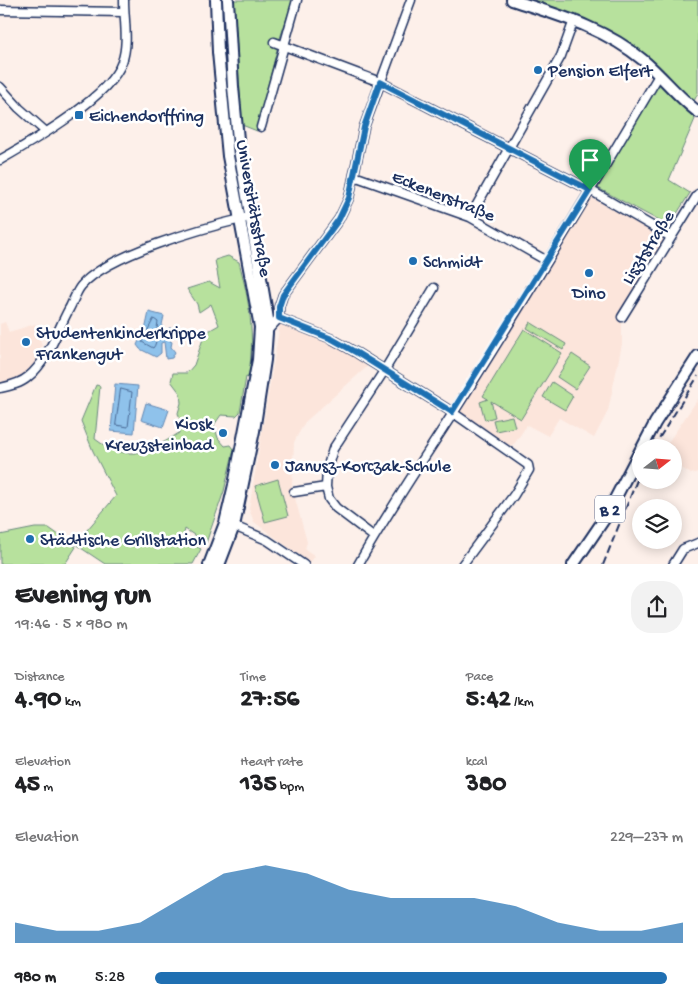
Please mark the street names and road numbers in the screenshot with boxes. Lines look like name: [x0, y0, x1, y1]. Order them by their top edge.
street label: Universitätsstraße: [230, 138, 275, 279]
street label: Eckenerstraße: [388, 167, 498, 228]
street label: Lisztstraße: [618, 207, 680, 289]
road number: B 2: [595, 496, 625, 522]

